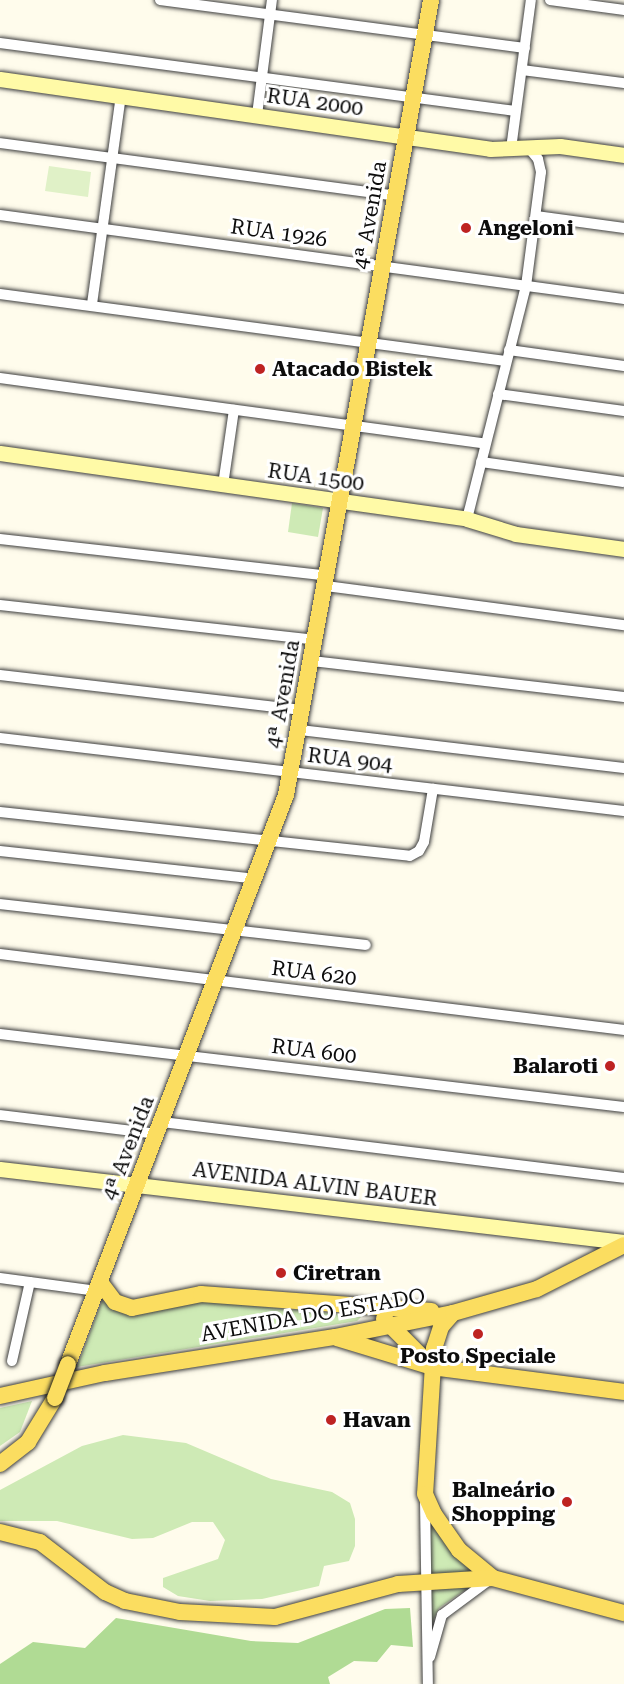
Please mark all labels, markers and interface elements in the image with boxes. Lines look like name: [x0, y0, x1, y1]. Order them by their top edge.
street label: RUA 2000: [265, 83, 365, 121]
street label: 4ª Avenida: [348, 159, 392, 271]
street label: RUA 1926: [229, 214, 329, 252]
place label: Angeloni: [478, 215, 574, 241]
marker: Angeloni: [459, 221, 473, 235]
place label: Atacado Bistek: [272, 356, 433, 382]
marker: Atacado Bistek: [253, 362, 267, 376]
street label: RUA 1500: [266, 458, 366, 496]
street label: 4ª Avenida: [261, 638, 305, 750]
street label: RUA 904: [306, 742, 394, 778]
street label: RUA 620: [270, 955, 358, 991]
street label: RUA 600: [270, 1033, 358, 1069]
place label: Balaroti: [513, 1053, 598, 1079]
marker: Balaroti: [603, 1059, 617, 1073]
street label: 4ª Avenida: [97, 1092, 159, 1204]
street label: AVENIDA ALVIN BAUER: [191, 1156, 439, 1212]
place label: Ciretran: [293, 1260, 381, 1286]
marker: Ciretran: [274, 1266, 288, 1280]
street label: AVENIDA DO ESTADO: [199, 1283, 427, 1347]
marker: Posto Speciale: [471, 1327, 485, 1341]
place label: Posto Speciale: [400, 1343, 556, 1369]
place label: Havan: [343, 1407, 411, 1433]
marker: Havan: [324, 1413, 338, 1427]
place label: Balneário Shopping: [452, 1477, 555, 1527]
marker: Balneário Shopping: [560, 1495, 574, 1509]

